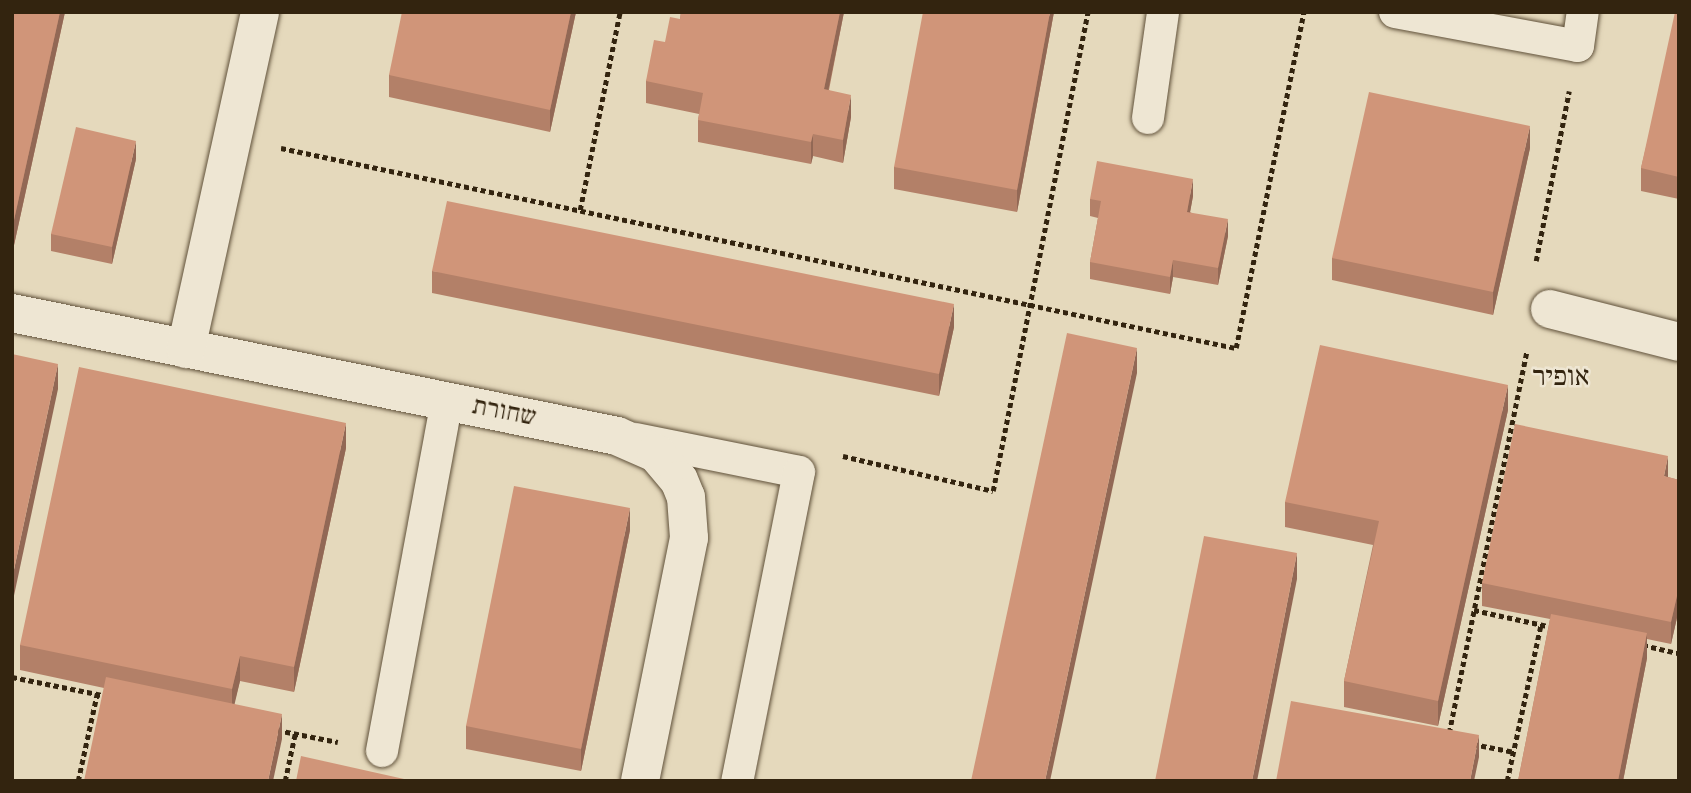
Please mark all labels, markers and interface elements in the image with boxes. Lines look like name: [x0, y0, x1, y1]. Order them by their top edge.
district label: אופיר: [1532, 361, 1590, 395]
street label: שחורת: [469, 392, 539, 434]

